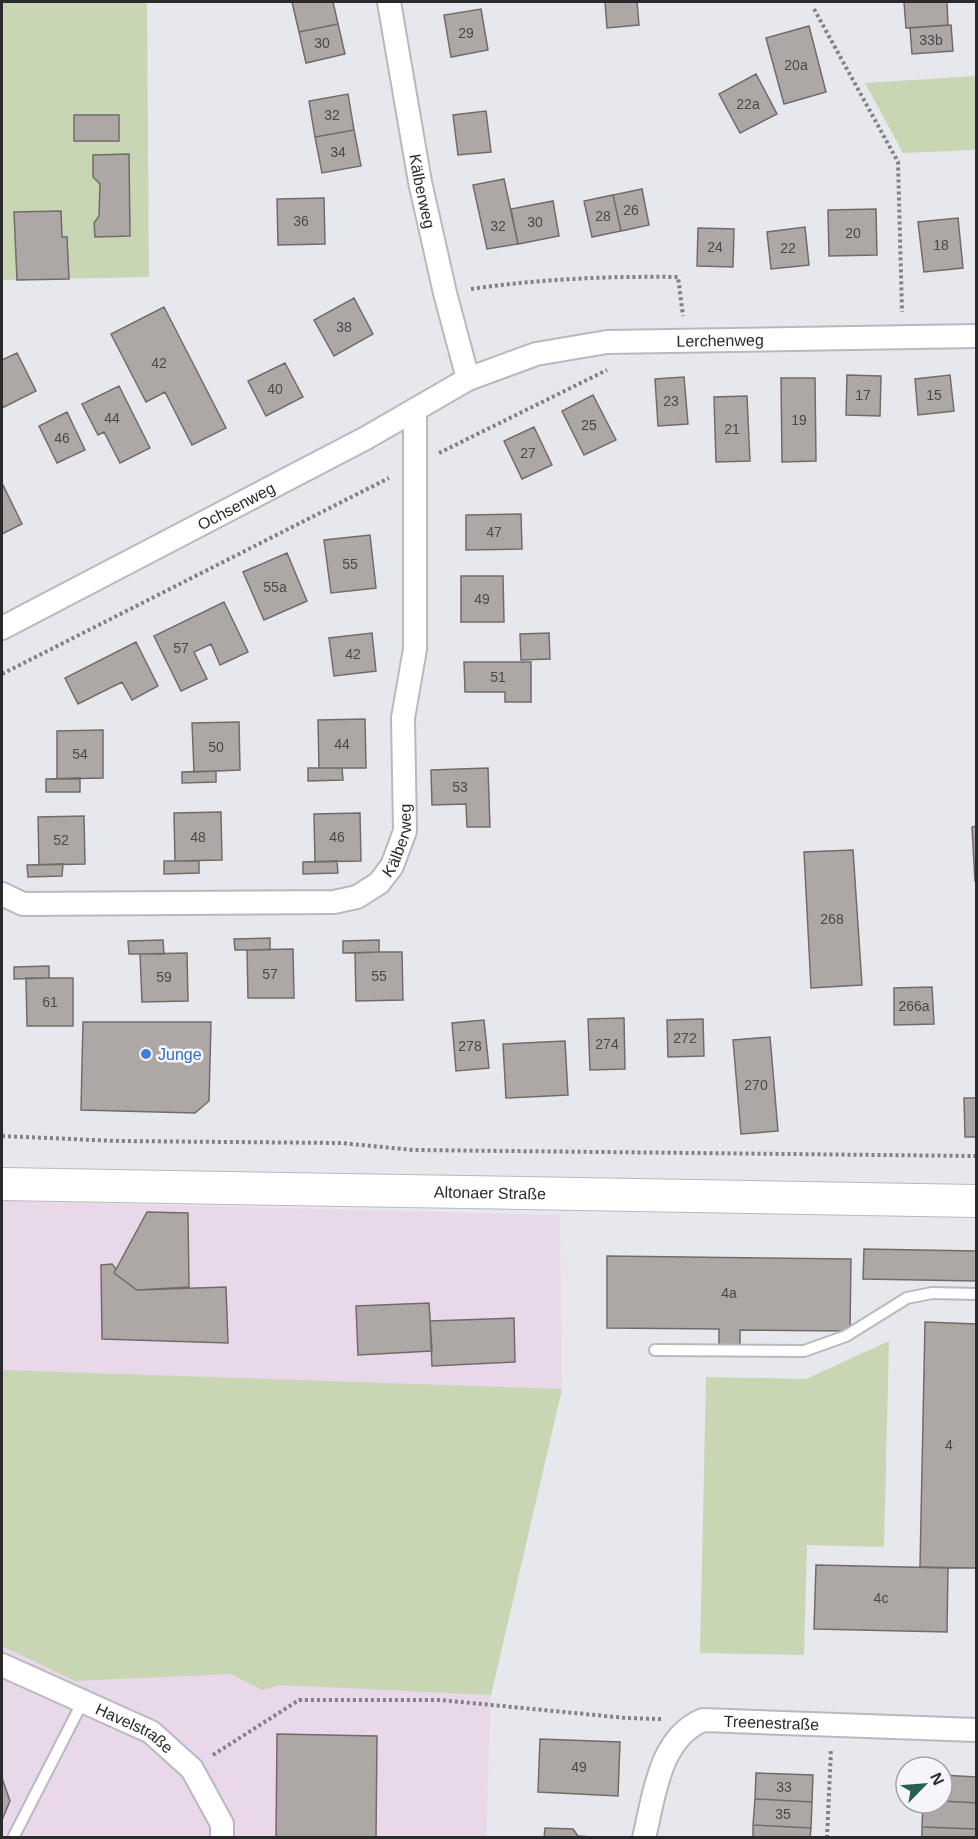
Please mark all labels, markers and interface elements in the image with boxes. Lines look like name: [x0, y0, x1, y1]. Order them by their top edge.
house number: 29: [458, 25, 474, 41]
house number: 33b: [919, 32, 943, 48]
house number: 30: [314, 35, 330, 51]
house number: 20a: [784, 57, 808, 73]
house number: 22a: [736, 96, 760, 112]
house number: 32: [324, 107, 340, 123]
house number: 34: [330, 144, 346, 160]
street label: Kälberweg: [406, 153, 438, 230]
house number: 26: [623, 202, 639, 218]
house number: 28: [595, 208, 611, 224]
house number: 36: [293, 213, 309, 229]
house number: 30: [527, 214, 543, 230]
house number: 32: [490, 218, 506, 234]
house number: 20: [845, 225, 861, 241]
house number: 18: [933, 237, 949, 253]
house number: 24: [707, 239, 723, 255]
house number: 22: [780, 240, 796, 256]
house number: 38: [336, 319, 352, 335]
street label: Lerchenweg: [676, 331, 764, 350]
house number: 42: [151, 355, 167, 371]
house number: 40: [267, 381, 283, 397]
house number: 17: [855, 387, 871, 403]
house number: 15: [926, 387, 942, 403]
house number: 23: [663, 393, 679, 409]
house number: 44: [104, 410, 120, 426]
house number: 19: [791, 412, 807, 428]
house number: 25: [581, 417, 597, 433]
house number: 21: [724, 421, 740, 437]
house number: 46: [54, 430, 70, 446]
house number: 27: [520, 445, 536, 461]
street label: Ochsenweg: [195, 479, 278, 533]
house number: 47: [486, 524, 502, 540]
house number: 55: [342, 556, 358, 572]
house number: 55a: [263, 579, 287, 595]
house number: 49: [474, 591, 490, 607]
house number: 57: [173, 640, 189, 656]
house number: 42: [345, 646, 361, 662]
house number: 51: [490, 669, 506, 685]
house number: 44: [334, 736, 350, 752]
house number: 50: [208, 739, 224, 755]
house number: 54: [72, 746, 88, 762]
house number: 53: [452, 779, 468, 795]
street label: Kälberweg: [379, 804, 414, 880]
house number: 48: [190, 829, 206, 845]
house number: 46: [329, 829, 345, 845]
house number: 52: [53, 832, 69, 848]
house number: 268: [820, 911, 844, 927]
house number: 57: [262, 966, 278, 982]
house number: 55: [371, 968, 387, 984]
house number: 59: [156, 969, 172, 985]
house number: 61: [42, 994, 58, 1010]
house number: 266a: [898, 998, 930, 1014]
house number: 272: [673, 1030, 697, 1046]
house number: 274: [595, 1036, 619, 1052]
house number: 278: [458, 1038, 482, 1054]
place label: Junge: [158, 1046, 202, 1063]
marker: Junge: [139, 1047, 153, 1061]
house number: 270: [744, 1077, 768, 1093]
street label: Altonaer Straße: [434, 1184, 546, 1202]
house number: 4a: [721, 1285, 737, 1301]
house number: 4: [945, 1437, 953, 1453]
house number: 4c: [874, 1590, 888, 1606]
street label: Havelstraße: [93, 1700, 176, 1757]
street label: Treenestraße: [723, 1713, 820, 1733]
north arrow: [894, 1755, 954, 1815]
house number: 49: [571, 1759, 587, 1775]
text: N: [927, 1770, 947, 1788]
house number: 33: [776, 1779, 792, 1795]
house number: 35: [775, 1806, 791, 1822]

